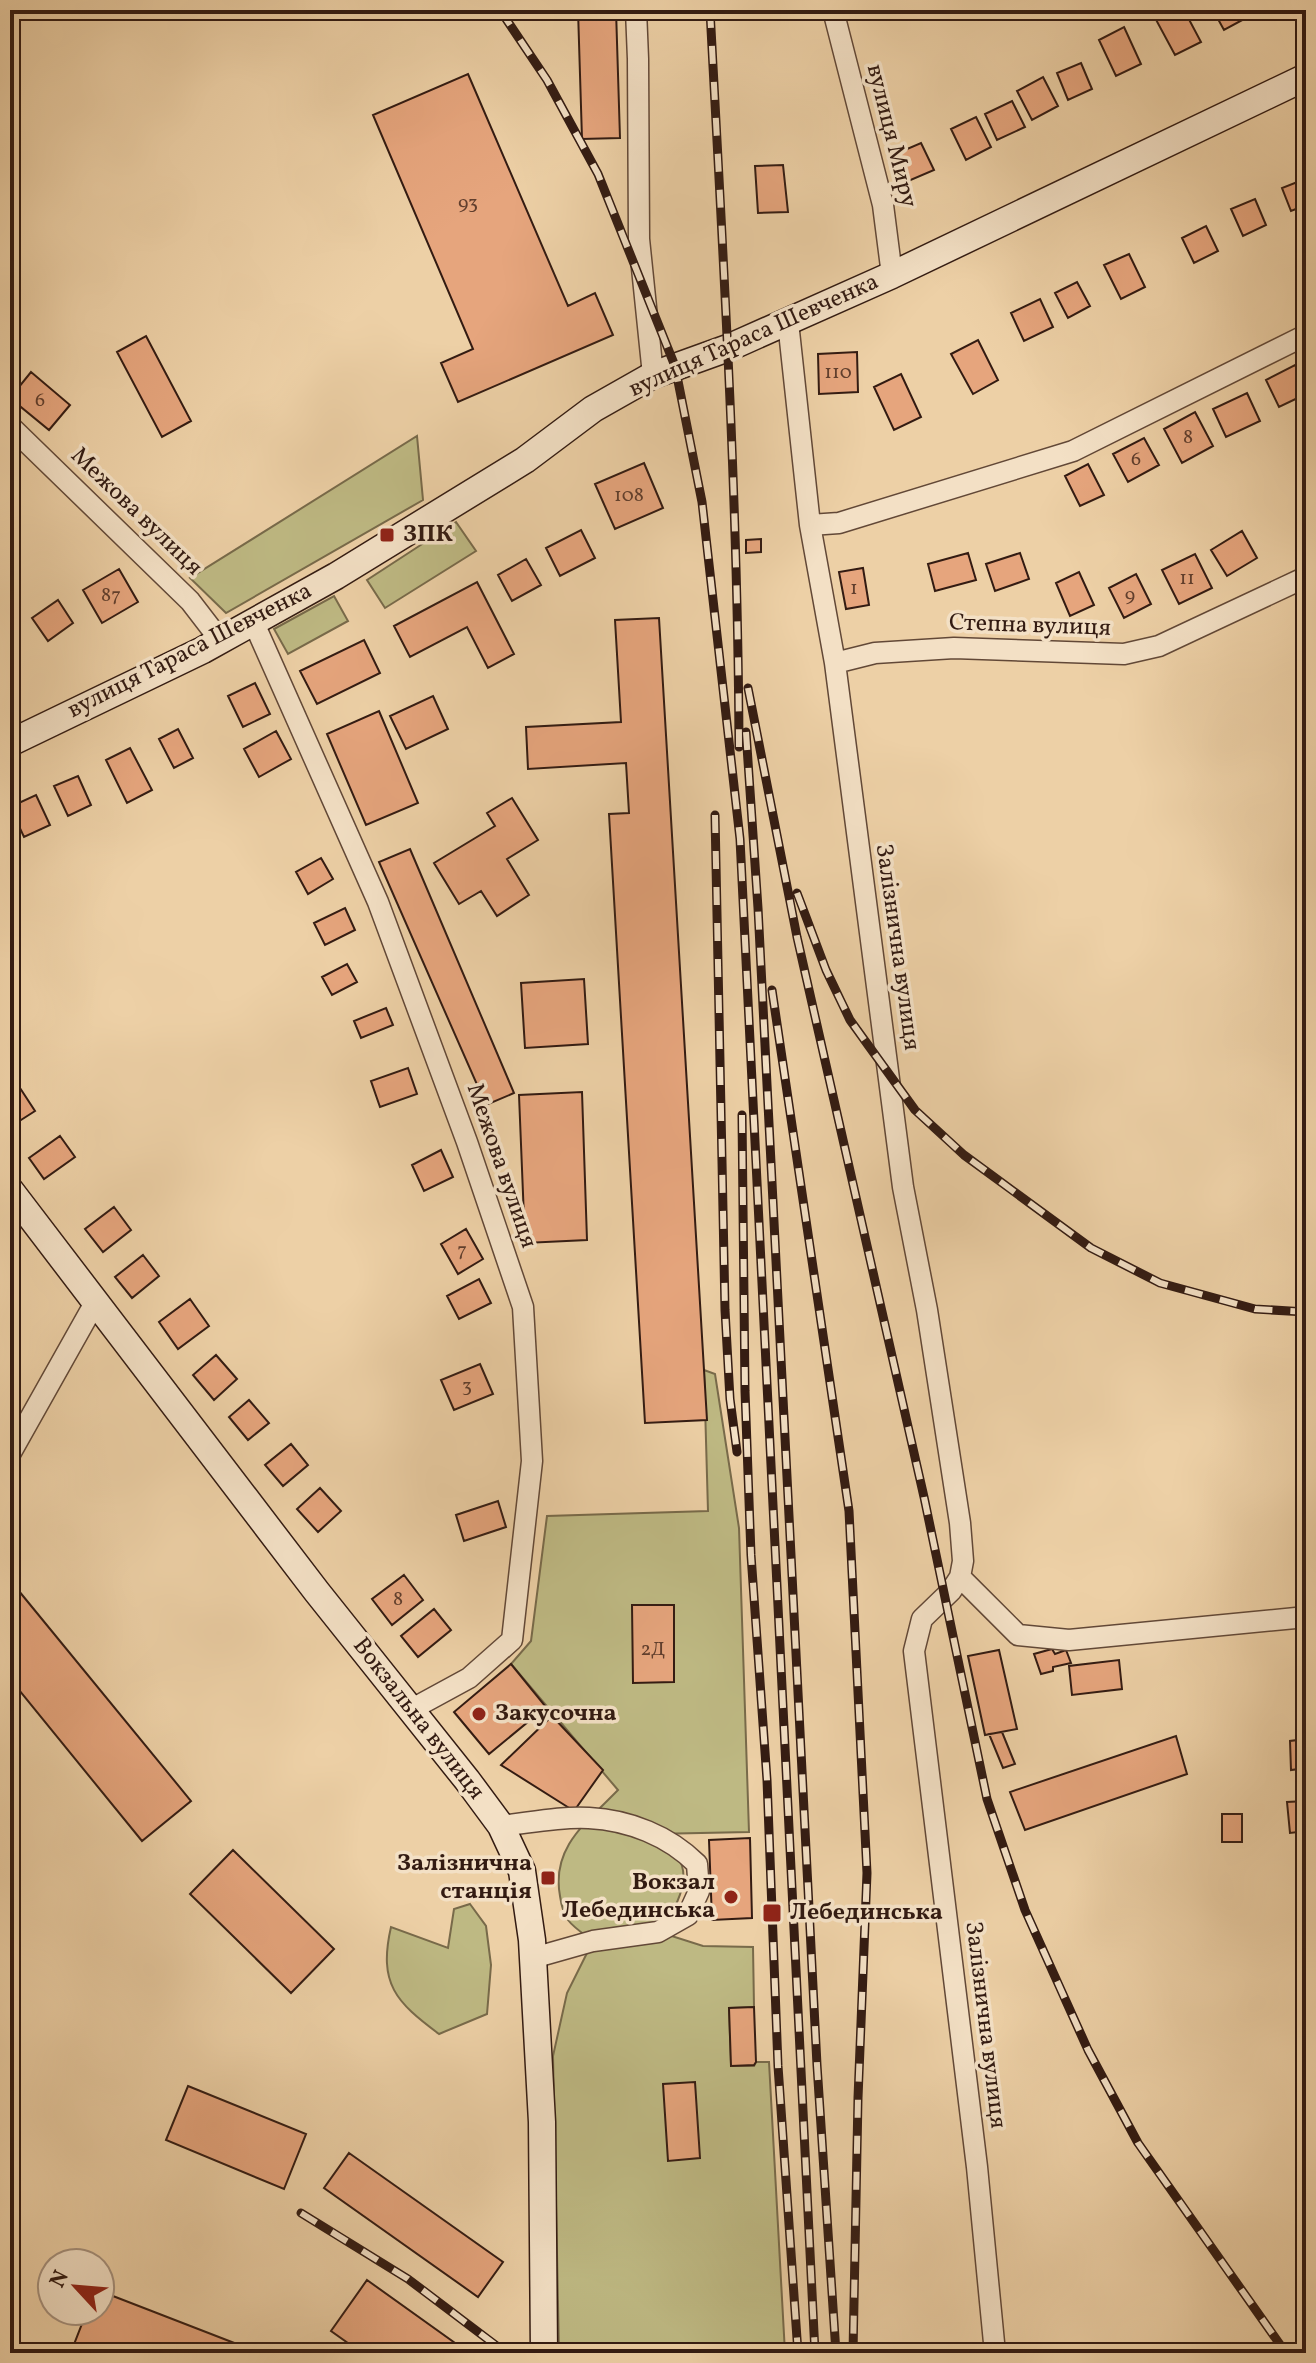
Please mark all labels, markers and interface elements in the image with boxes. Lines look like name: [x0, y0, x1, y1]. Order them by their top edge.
street label: вулиця Миру: [857, 61, 925, 211]
house number: 93: [458, 190, 478, 218]
street label: вулиця Тараса Шевченка: [624, 265, 884, 407]
house number: 110: [824, 359, 852, 387]
house number: 6: [35, 387, 45, 415]
house number: 8: [1183, 424, 1193, 452]
street label: Межова вулиця: [62, 440, 210, 584]
house number: 6: [1131, 446, 1141, 474]
house number: 108: [614, 482, 644, 510]
place label: ЗПК: [403, 518, 454, 552]
marker: ЗПК: [378, 526, 396, 544]
house number: 11: [1179, 565, 1195, 593]
street label: вулиця Тараса Шевченка: [62, 574, 318, 728]
house number: 1: [850, 575, 858, 603]
house number: 87: [101, 582, 121, 610]
house number: 9: [1125, 582, 1135, 610]
street label: Степна вулиця: [948, 606, 1112, 646]
street label: Залізнична вулиця: [866, 841, 928, 1053]
street label: Межова вулиця: [457, 1079, 545, 1253]
house number: 7: [457, 1237, 467, 1265]
house number: 3: [462, 1373, 472, 1401]
house number: 8: [393, 1586, 403, 1614]
street label: Вокзальна вулиця: [344, 1631, 492, 1807]
house number: 2Д: [640, 1636, 666, 1664]
place label: Закусочна: [495, 1697, 617, 1731]
marker: Закусочна: [470, 1705, 488, 1723]
place label: Залізнична станція: [397, 1847, 532, 1909]
place label: Вокзал Лебединська: [562, 1866, 715, 1928]
marker: Залізнична станція: [539, 1869, 557, 1887]
marker: Вокзал Лебединська: [722, 1888, 740, 1906]
place label: Лебединська: [790, 1896, 943, 1930]
marker: Лебединська: [761, 1902, 783, 1924]
street label: Залізнична вулиця: [955, 1919, 1015, 2131]
north arrow: [36, 2247, 116, 2327]
text: N: [43, 2265, 78, 2293]

